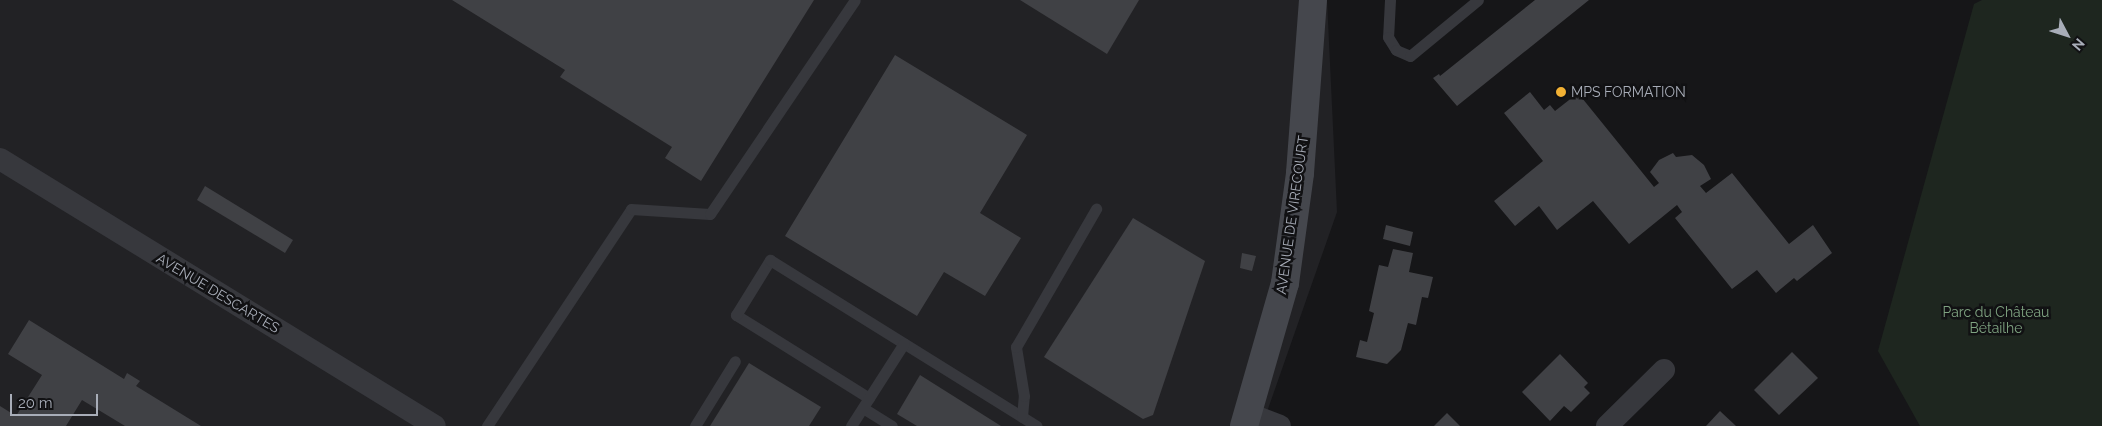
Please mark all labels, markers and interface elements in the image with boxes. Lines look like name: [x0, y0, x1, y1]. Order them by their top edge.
north arrow: [2042, 10, 2092, 60]
text: N: [2069, 35, 2088, 54]
place label: MPS FORMATION: [1571, 84, 1686, 100]
marker: MPS FORMATION: [1555, 86, 1567, 98]
street label: AVENUE DE VIRECOURT: [1272, 134, 1312, 296]
street label: AVENUE DESCARTES: [153, 250, 283, 336]
park label: Parc du Château Bétailhe: [1943, 304, 2049, 336]
scale bar: [12, 384, 100, 416]
text: 20 m: [18, 394, 53, 412]

